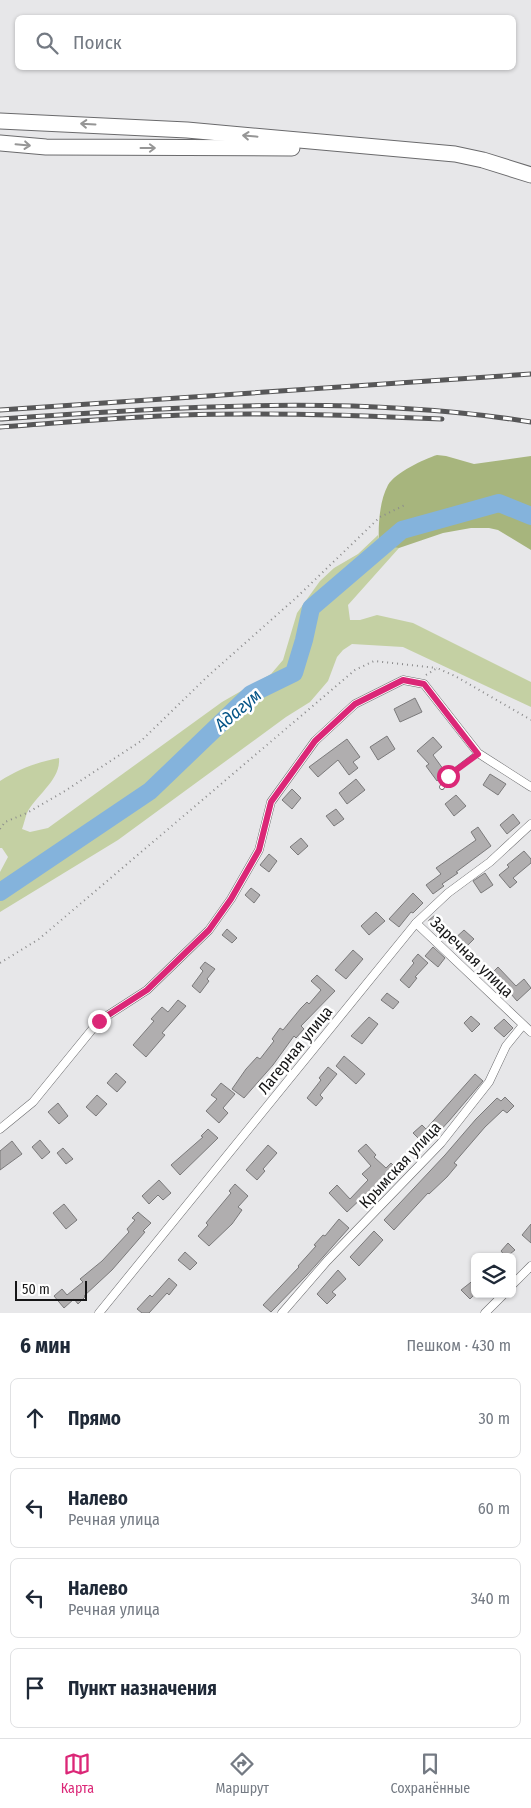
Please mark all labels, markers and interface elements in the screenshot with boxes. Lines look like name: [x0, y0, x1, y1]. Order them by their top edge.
search box: [15, 15, 516, 70]
icon: search: [33, 29, 61, 57]
text: Поиск: [73, 31, 122, 54]
one-way arrow: [80, 120, 96, 129]
one-way arrow: [243, 131, 259, 140]
one-way arrow: [15, 140, 31, 150]
one-way arrow: [139, 143, 155, 153]
water label: Адагум: [209, 684, 266, 737]
route start: [437, 765, 460, 788]
street label: Заречная улица: [427, 913, 518, 1001]
street label: Лагерная улица: [254, 1002, 336, 1098]
route end: [88, 1010, 111, 1033]
street label: Крымская улица: [355, 1118, 445, 1212]
map controls: [471, 1253, 516, 1298]
button: layers: [471, 1253, 516, 1298]
scale bar: [15, 1278, 88, 1301]
text: 50 m: [22, 1281, 50, 1298]
text: 6 мин: [20, 1333, 71, 1359]
text: Пешком · 430 m: [406, 1336, 511, 1355]
icon: ahead: [21, 1404, 49, 1432]
text: Прямо: [68, 1407, 121, 1430]
text: 30 m: [478, 1409, 510, 1428]
text: Налево: [68, 1487, 128, 1510]
icon: left: [21, 1494, 49, 1522]
text: 60 m: [478, 1499, 510, 1518]
text: Речная улица: [68, 1510, 160, 1529]
text: Налево: [68, 1577, 128, 1600]
icon: left: [21, 1584, 49, 1612]
text: 340 m: [471, 1589, 510, 1608]
text: Речная улица: [68, 1600, 160, 1619]
icon: arrive: [21, 1674, 49, 1702]
text: Пункт назначения: [68, 1677, 217, 1700]
tab: Карта: [61, 1750, 94, 1797]
tab: Маршрут: [215, 1750, 269, 1797]
tab: Сохранённые: [390, 1750, 470, 1797]

